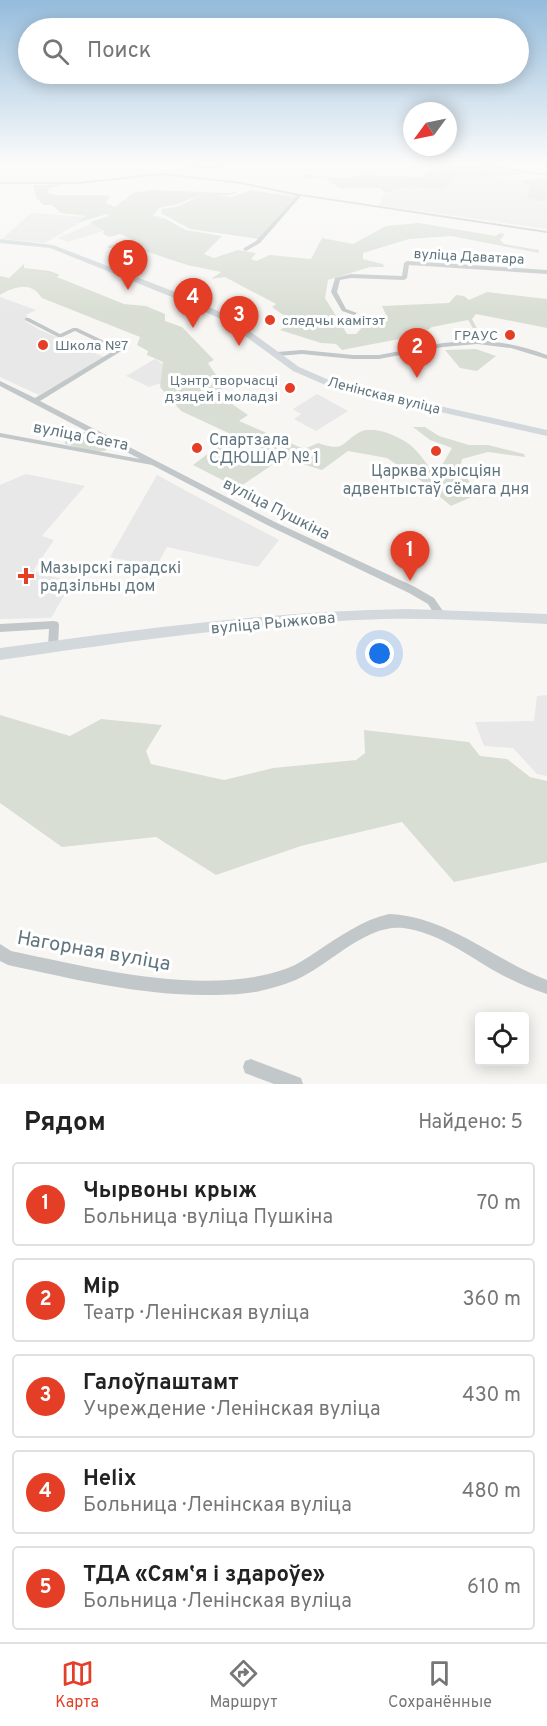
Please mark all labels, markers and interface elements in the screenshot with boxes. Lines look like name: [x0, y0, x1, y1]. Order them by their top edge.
search box: [18, 18, 529, 84]
icon: search: [39, 35, 72, 68]
text: Поиск: [87, 38, 151, 65]
north arrow: [403, 102, 457, 156]
pin: 5: [108, 240, 148, 290]
street label: вуліца Даватара: [413, 246, 525, 269]
pin: 4: [174, 278, 212, 328]
pin: 3: [220, 296, 258, 346]
marker: следчы камітэт: [263, 313, 277, 327]
place label: следчы камітэт: [282, 313, 385, 330]
pin: 2: [398, 328, 436, 378]
place label: ГРАУС: [454, 328, 498, 345]
marker: ГРАУС: [503, 328, 517, 342]
marker: Школа №7: [36, 338, 50, 352]
place label: Школа №7: [55, 338, 128, 355]
place label: Цэнтр творчасці дзяцей і моладзі: [165, 373, 278, 406]
street label: Ленінская вуліца: [325, 374, 442, 419]
marker: Цэнтр творчасці дзяцей і моладзі: [283, 381, 297, 395]
street label: вуліца Саета: [31, 418, 130, 456]
place label: Спартзала СДЮШАР № 1: [209, 431, 319, 469]
marker: Спартзала СДЮШАР № 1: [190, 441, 204, 455]
marker: Царква хрысціян адвентыстаў сёмага дня: [429, 444, 443, 458]
place label: Царква хрысціян адвентыстаў сёмага дня: [343, 462, 529, 500]
street label: вуліца Пушкіна: [219, 474, 333, 545]
pin: 1: [390, 532, 430, 581]
place label: Мазырскі гарадскі радзільны дом: [40, 559, 181, 597]
marker: Мазырскі гарадскі радзільны дом: [17, 567, 35, 585]
street label: вуліца Рыжкова: [210, 609, 336, 639]
your location: [365, 639, 394, 668]
street label: Нагорная вуліца: [15, 926, 173, 978]
map controls: [475, 1012, 529, 1066]
button: locate: [475, 1012, 529, 1066]
text: Рядом: [24, 1107, 106, 1140]
text: Найдено: 5: [418, 1110, 523, 1136]
text: Чырвоны крыж: [83, 1178, 257, 1205]
text: 1: [42, 1191, 50, 1217]
text: 70 m: [477, 1191, 521, 1217]
text: Больница · вуліца Пушкіна: [83, 1205, 333, 1231]
text: Мір: [83, 1274, 120, 1301]
text: 2: [39, 1287, 52, 1313]
text: 360 m: [463, 1287, 521, 1313]
text: Театр · Ленінская вуліца: [83, 1301, 309, 1327]
text: Галоўпаштамт: [83, 1370, 239, 1397]
text: 3: [40, 1383, 52, 1409]
text: 430 m: [462, 1383, 521, 1409]
text: Учреждение · Ленінская вуліца: [83, 1397, 381, 1423]
text: Helix: [83, 1466, 136, 1493]
text: 4: [39, 1479, 52, 1505]
text: 480 m: [462, 1479, 521, 1505]
text: Больница · Ленінская вуліца: [83, 1493, 352, 1519]
text: ТДА «Сямʼя і здароўе»: [83, 1562, 325, 1589]
text: 5: [39, 1575, 52, 1601]
text: 610 m: [467, 1575, 521, 1601]
text: Больница · Ленінская вуліца: [83, 1589, 352, 1615]
tab: Карта: [55, 1657, 99, 1713]
tab: Маршрут: [209, 1657, 278, 1713]
tab: Сохранённые: [388, 1657, 492, 1713]

